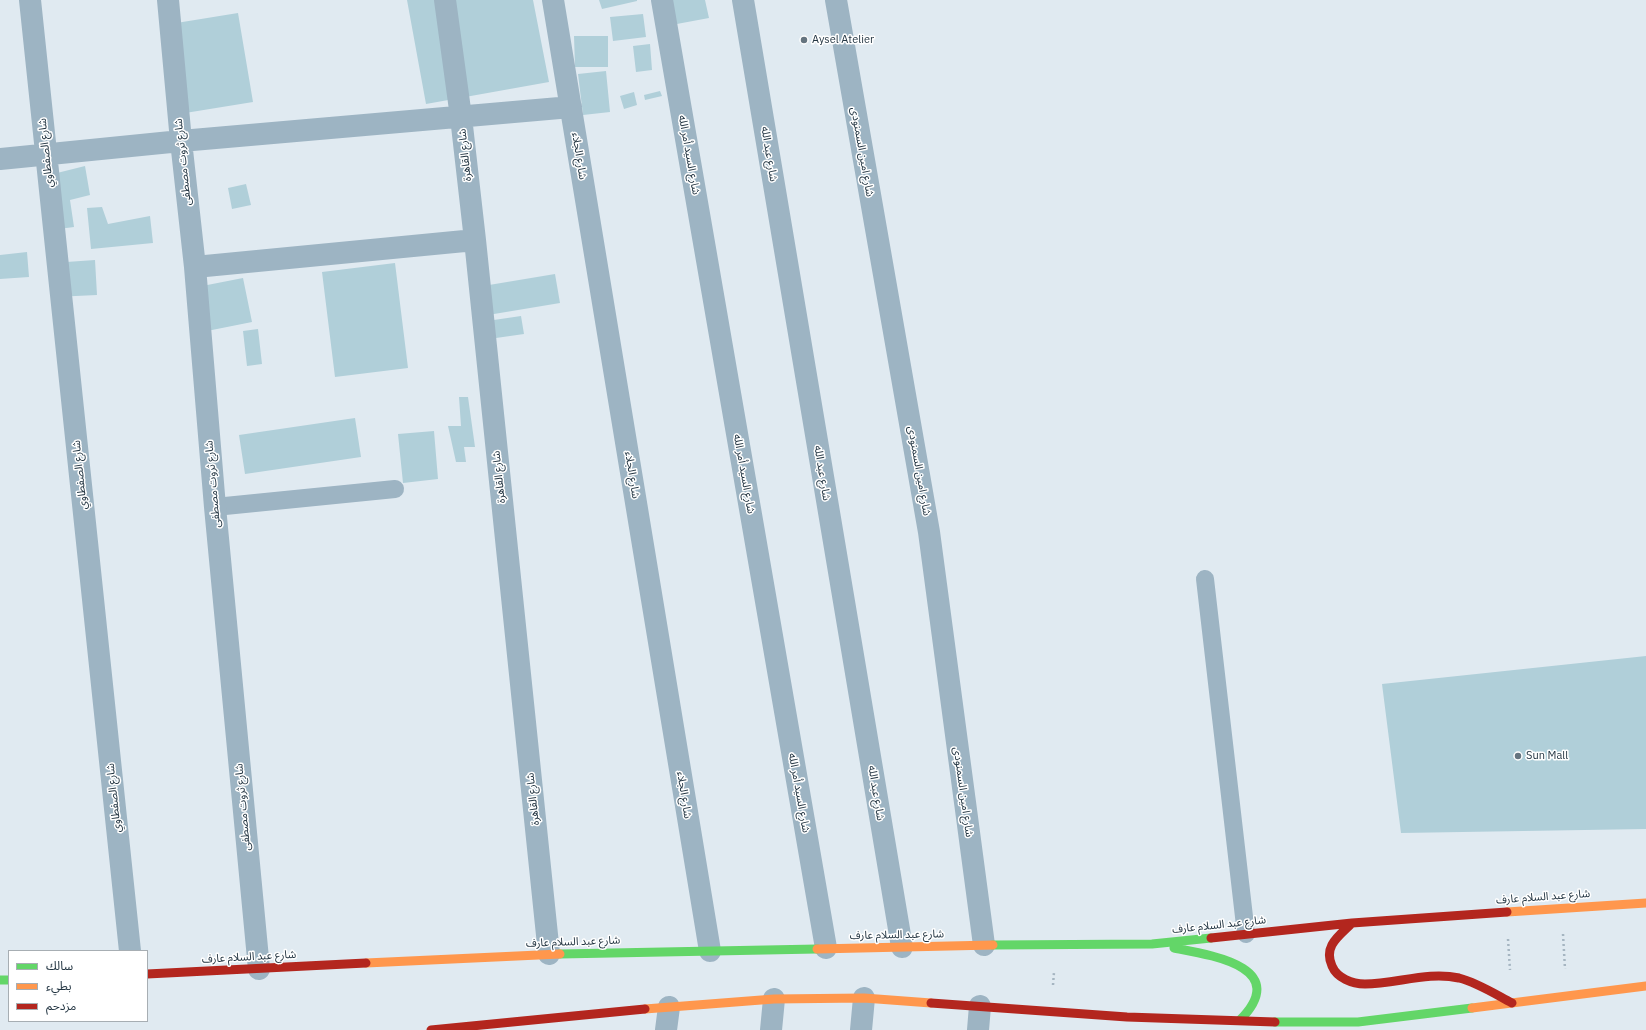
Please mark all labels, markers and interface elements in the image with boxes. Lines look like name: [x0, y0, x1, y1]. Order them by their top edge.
place label: Aysel Atelier: [812, 33, 874, 47]
marker: Aysel Atelier: [799, 35, 809, 45]
street label: شارع امين السمنودى: [848, 106, 876, 198]
street label: شارع السيد أمر الله: [675, 114, 703, 196]
street label: شارع الصفطاوي: [36, 118, 56, 188]
street label: شارع ثروت مصطفى: [172, 118, 194, 206]
street label: شارع عبد الله: [758, 125, 780, 183]
street label: شارع القاهرة: [456, 128, 474, 182]
street label: شارع الجلاء: [569, 131, 589, 181]
street label: شارع امين السمنودى: [905, 425, 933, 517]
street label: شارع السيد أمر الله: [730, 433, 758, 515]
street label: شارع الصفطاوي: [70, 440, 90, 510]
street label: شارع ثروت مصطفى: [203, 440, 223, 528]
street label: شارع عبد الله: [811, 444, 833, 502]
street label: شارع القاهرة: [490, 450, 508, 504]
street label: شارع الجلاء: [622, 450, 642, 500]
street label: شارع امين السمنودى: [950, 746, 976, 838]
place label: Sun Mall: [1526, 749, 1568, 763]
marker: Sun Mall: [1513, 751, 1523, 761]
street label: شارع السيد أمر الله: [785, 752, 813, 834]
street label: شارع الصفطاوي: [104, 763, 124, 833]
street label: شارع ثروت مصطفى: [233, 763, 253, 851]
street label: شارع عبد الله: [865, 764, 887, 822]
street label: شارع الجلاء: [674, 770, 694, 820]
street label: شارع القاهرة: [524, 772, 542, 826]
street label: شارع عبد السلام عارف: [1495, 887, 1591, 907]
street label: شارع عبد السلام عارف: [1171, 914, 1267, 936]
street label: شارع عبد السلام عارف: [850, 928, 944, 942]
street label: شارع عبد السلام عارف: [526, 934, 620, 950]
street label: شارع عبد السلام عارف: [202, 948, 296, 966]
legend: [8, 950, 148, 1022]
text: سالك: [46, 958, 73, 973]
text: بطيء: [46, 978, 72, 993]
text: مزدحم: [46, 998, 76, 1013]

